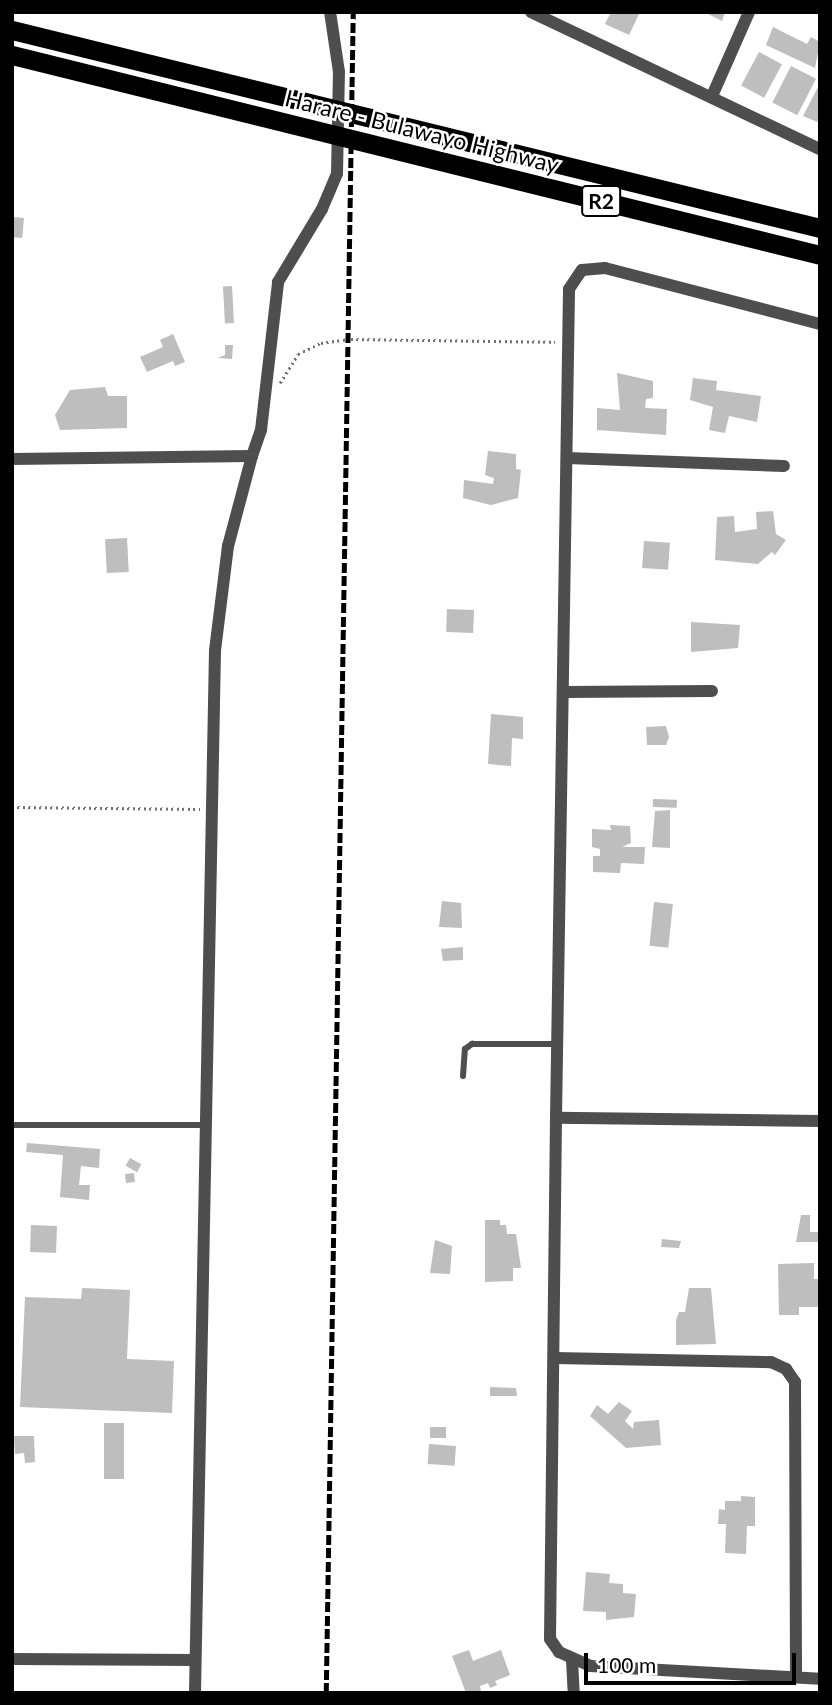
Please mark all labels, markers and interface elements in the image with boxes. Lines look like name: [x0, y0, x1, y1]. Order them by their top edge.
street label: Harare - Bulawayo Highway: [282, 84, 562, 178]
road number: R2: [580, 184, 622, 218]
scale bar: [587, 1638, 799, 1682]
text: 100 m: [597, 1652, 656, 1677]

